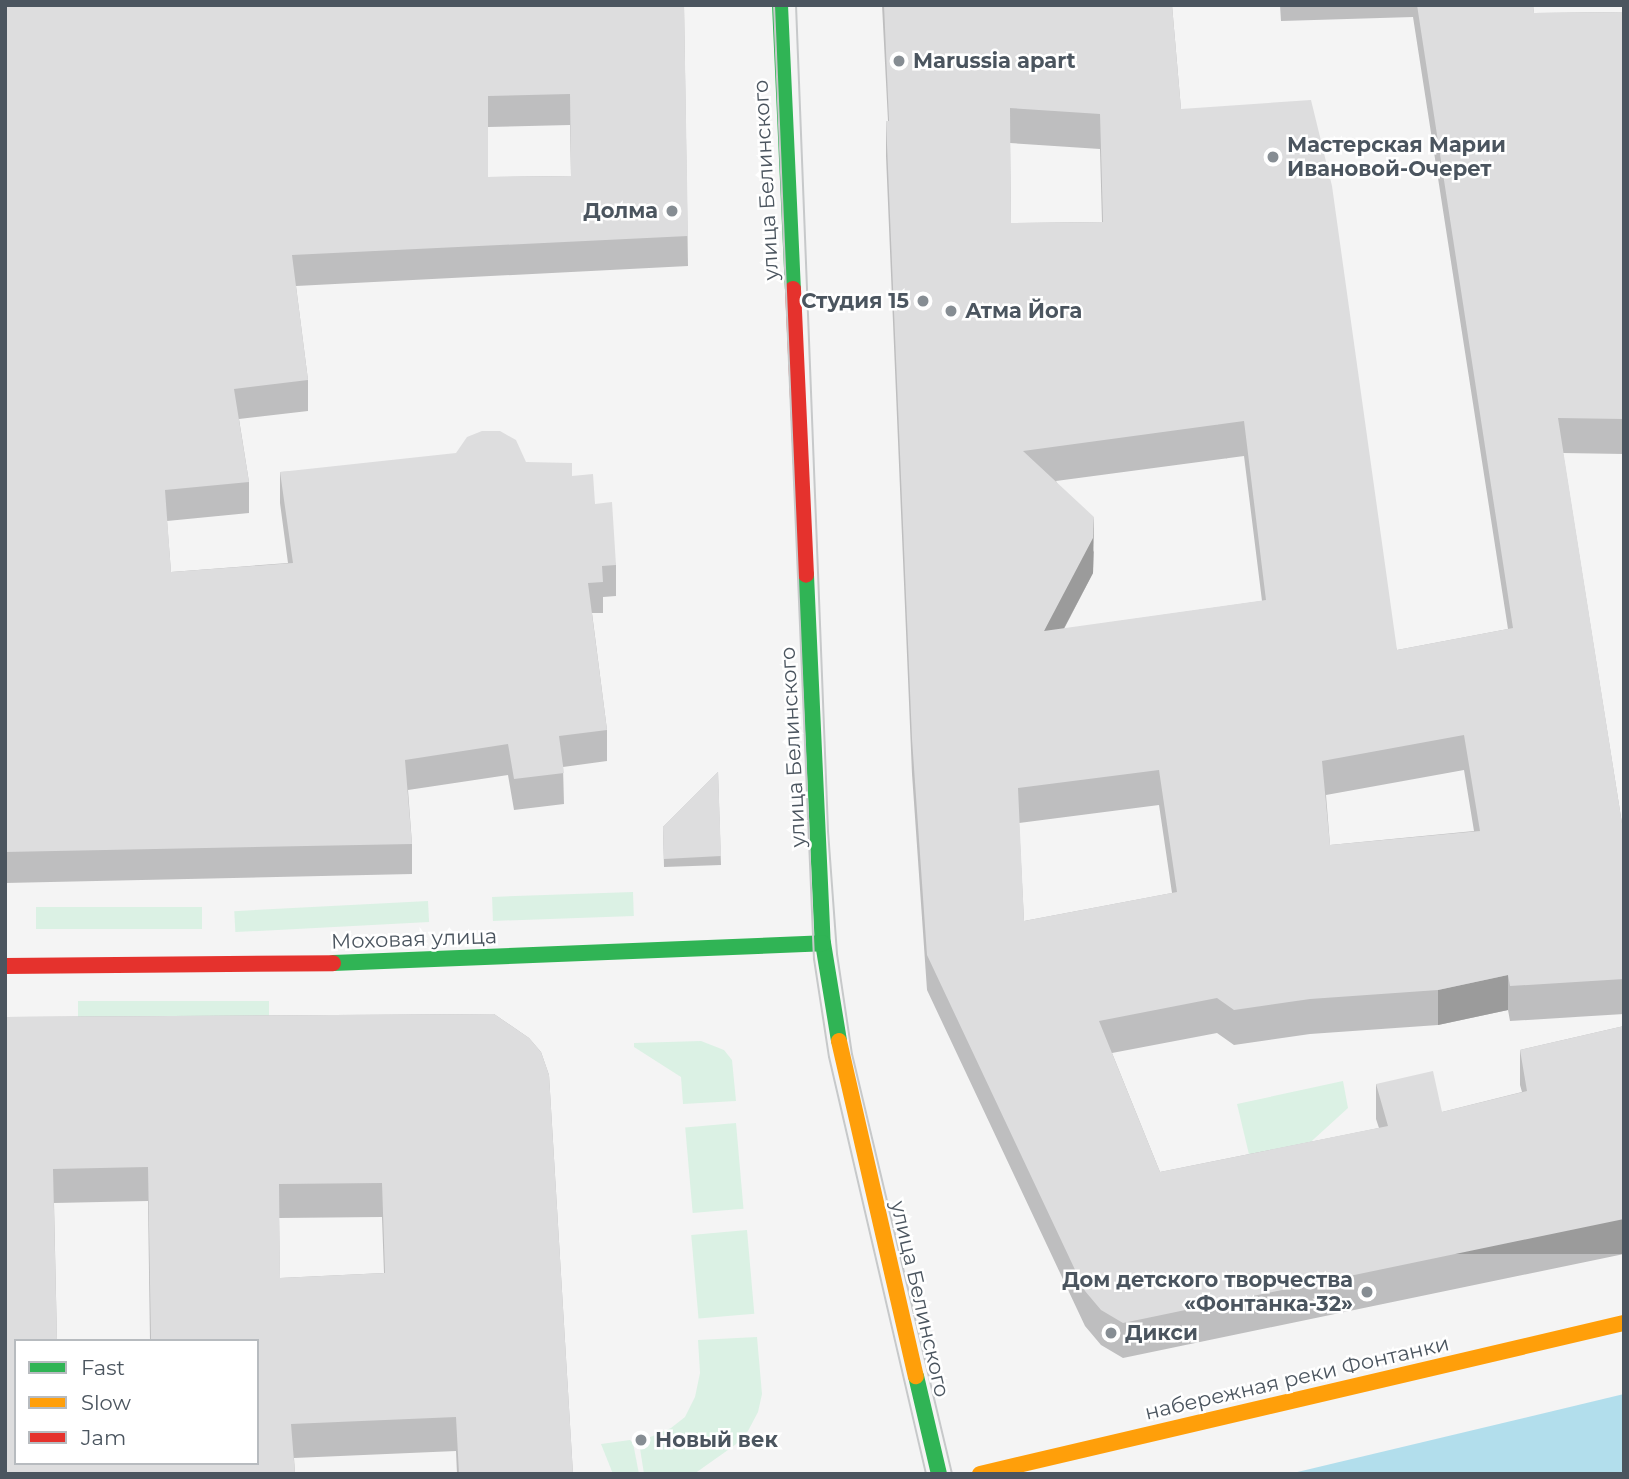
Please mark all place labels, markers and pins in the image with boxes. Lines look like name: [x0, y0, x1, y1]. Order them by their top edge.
place label: Marussia apart: [913, 48, 1076, 74]
marker: Marussia apart: [891, 53, 907, 69]
place label: Мастерская Марии Ивановой-Очерет: [1287, 132, 1506, 182]
marker: Мастерская Марии Ивановой-Очерет: [1265, 149, 1281, 165]
place label: Долма: [583, 198, 658, 224]
marker: Долма: [664, 203, 680, 219]
place label: Студия 15: [801, 288, 909, 314]
marker: Студия 15: [915, 293, 931, 309]
place label: Атма Йога: [965, 298, 1082, 324]
marker: Атма Йога: [943, 303, 959, 319]
place label: Дом детского творчества «Фонтанка-32»: [1062, 1267, 1353, 1317]
marker: Дом детского творчества «Фонтанка-32»: [1359, 1284, 1375, 1300]
place label: Дикси: [1125, 1320, 1198, 1346]
marker: Дикси: [1103, 1325, 1119, 1341]
place label: Новый век: [655, 1427, 778, 1453]
marker: Новый век: [633, 1432, 649, 1448]

